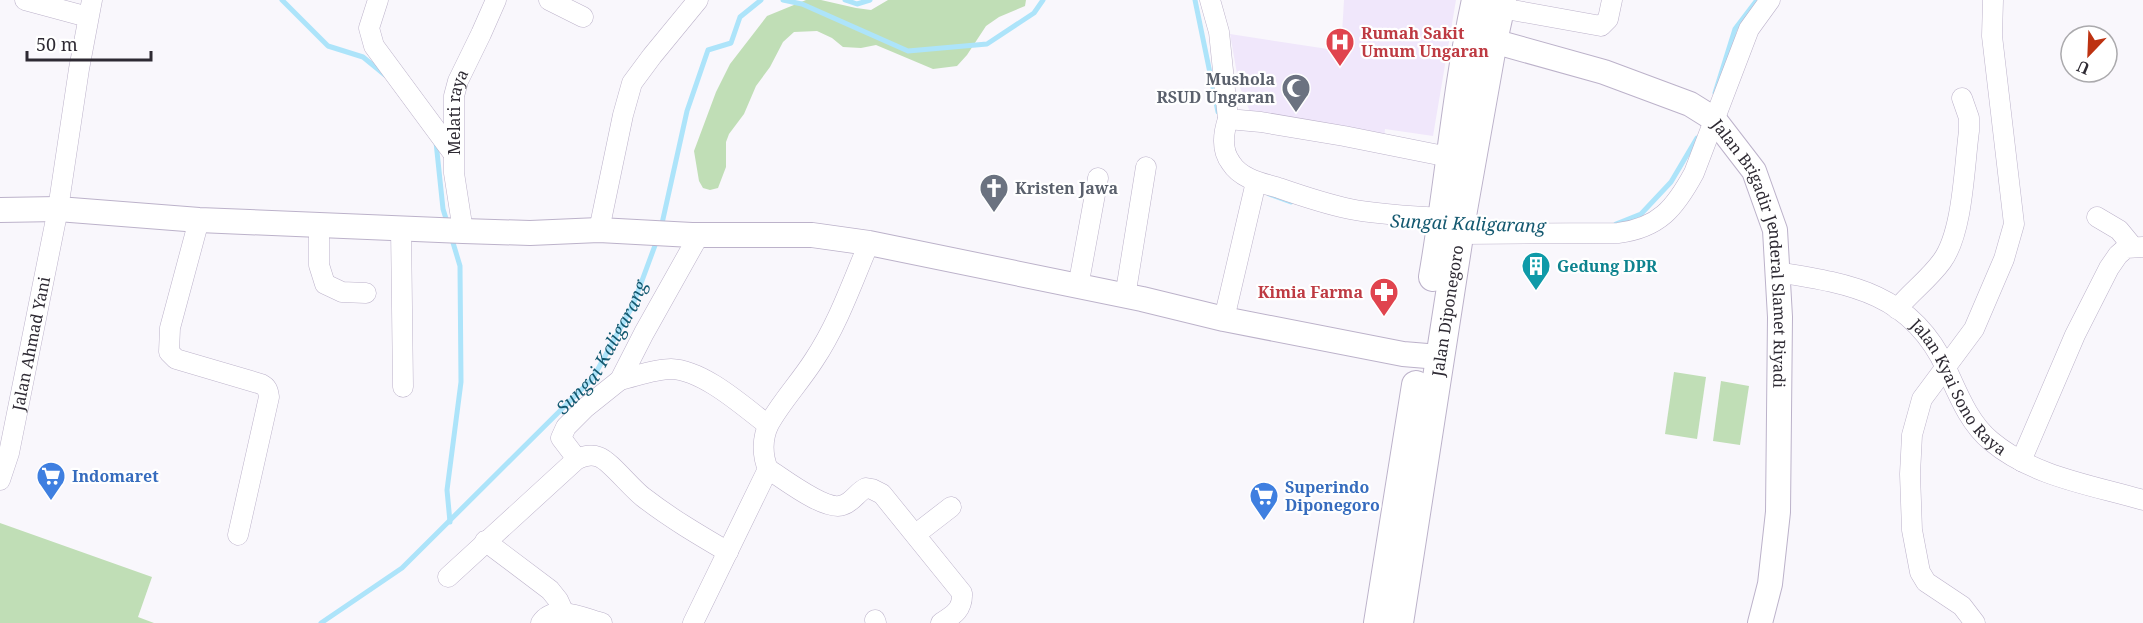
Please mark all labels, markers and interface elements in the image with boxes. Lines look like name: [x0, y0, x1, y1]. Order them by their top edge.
place label: Rumah Sakit Umum Ungaran: [1361, 22, 1489, 62]
scale bar: [27, 24, 152, 62]
north arrow: [2059, 24, 2119, 84]
hospital icon: Rumah Sakit Umum Ungaran: [1324, 26, 1356, 68]
text: 50 m: [36, 32, 78, 56]
text: U: [2073, 55, 2093, 80]
street label: Melati raya: [443, 65, 473, 155]
place label: Mushola RSUD Ungaran: [1156, 68, 1275, 108]
mosque icon: Mushola RSUD Ungaran: [1280, 72, 1312, 114]
street label: Jalan Brigadir Jenderal Slamet Riyadi: [1706, 113, 1791, 388]
church icon: Kristen Jawa: [978, 172, 1010, 214]
place label: Kristen Jawa: [1015, 177, 1119, 199]
water label: Sungai Kaligarang: [1390, 208, 1547, 238]
street label: Jalan Diponegoro: [1426, 244, 1468, 379]
building icon: Gedung DPR: [1520, 250, 1552, 292]
place label: Gedung DPR: [1557, 255, 1658, 277]
street label: Jalan Ahmad Yani: [7, 275, 55, 414]
water label: Sungai Kaligarang: [550, 276, 652, 419]
pharmacy icon: Kimia Farma: [1368, 276, 1400, 318]
place label: Kimia Farma: [1258, 281, 1363, 303]
street label: Jalan Kyai Sono Raya: [1905, 313, 2011, 460]
supermarket icon: Indomaret: [35, 460, 67, 502]
place label: Indomaret: [72, 465, 159, 487]
place label: Superindo Diponegoro: [1285, 476, 1380, 516]
supermarket icon: Superindo Diponegoro: [1248, 480, 1280, 522]

